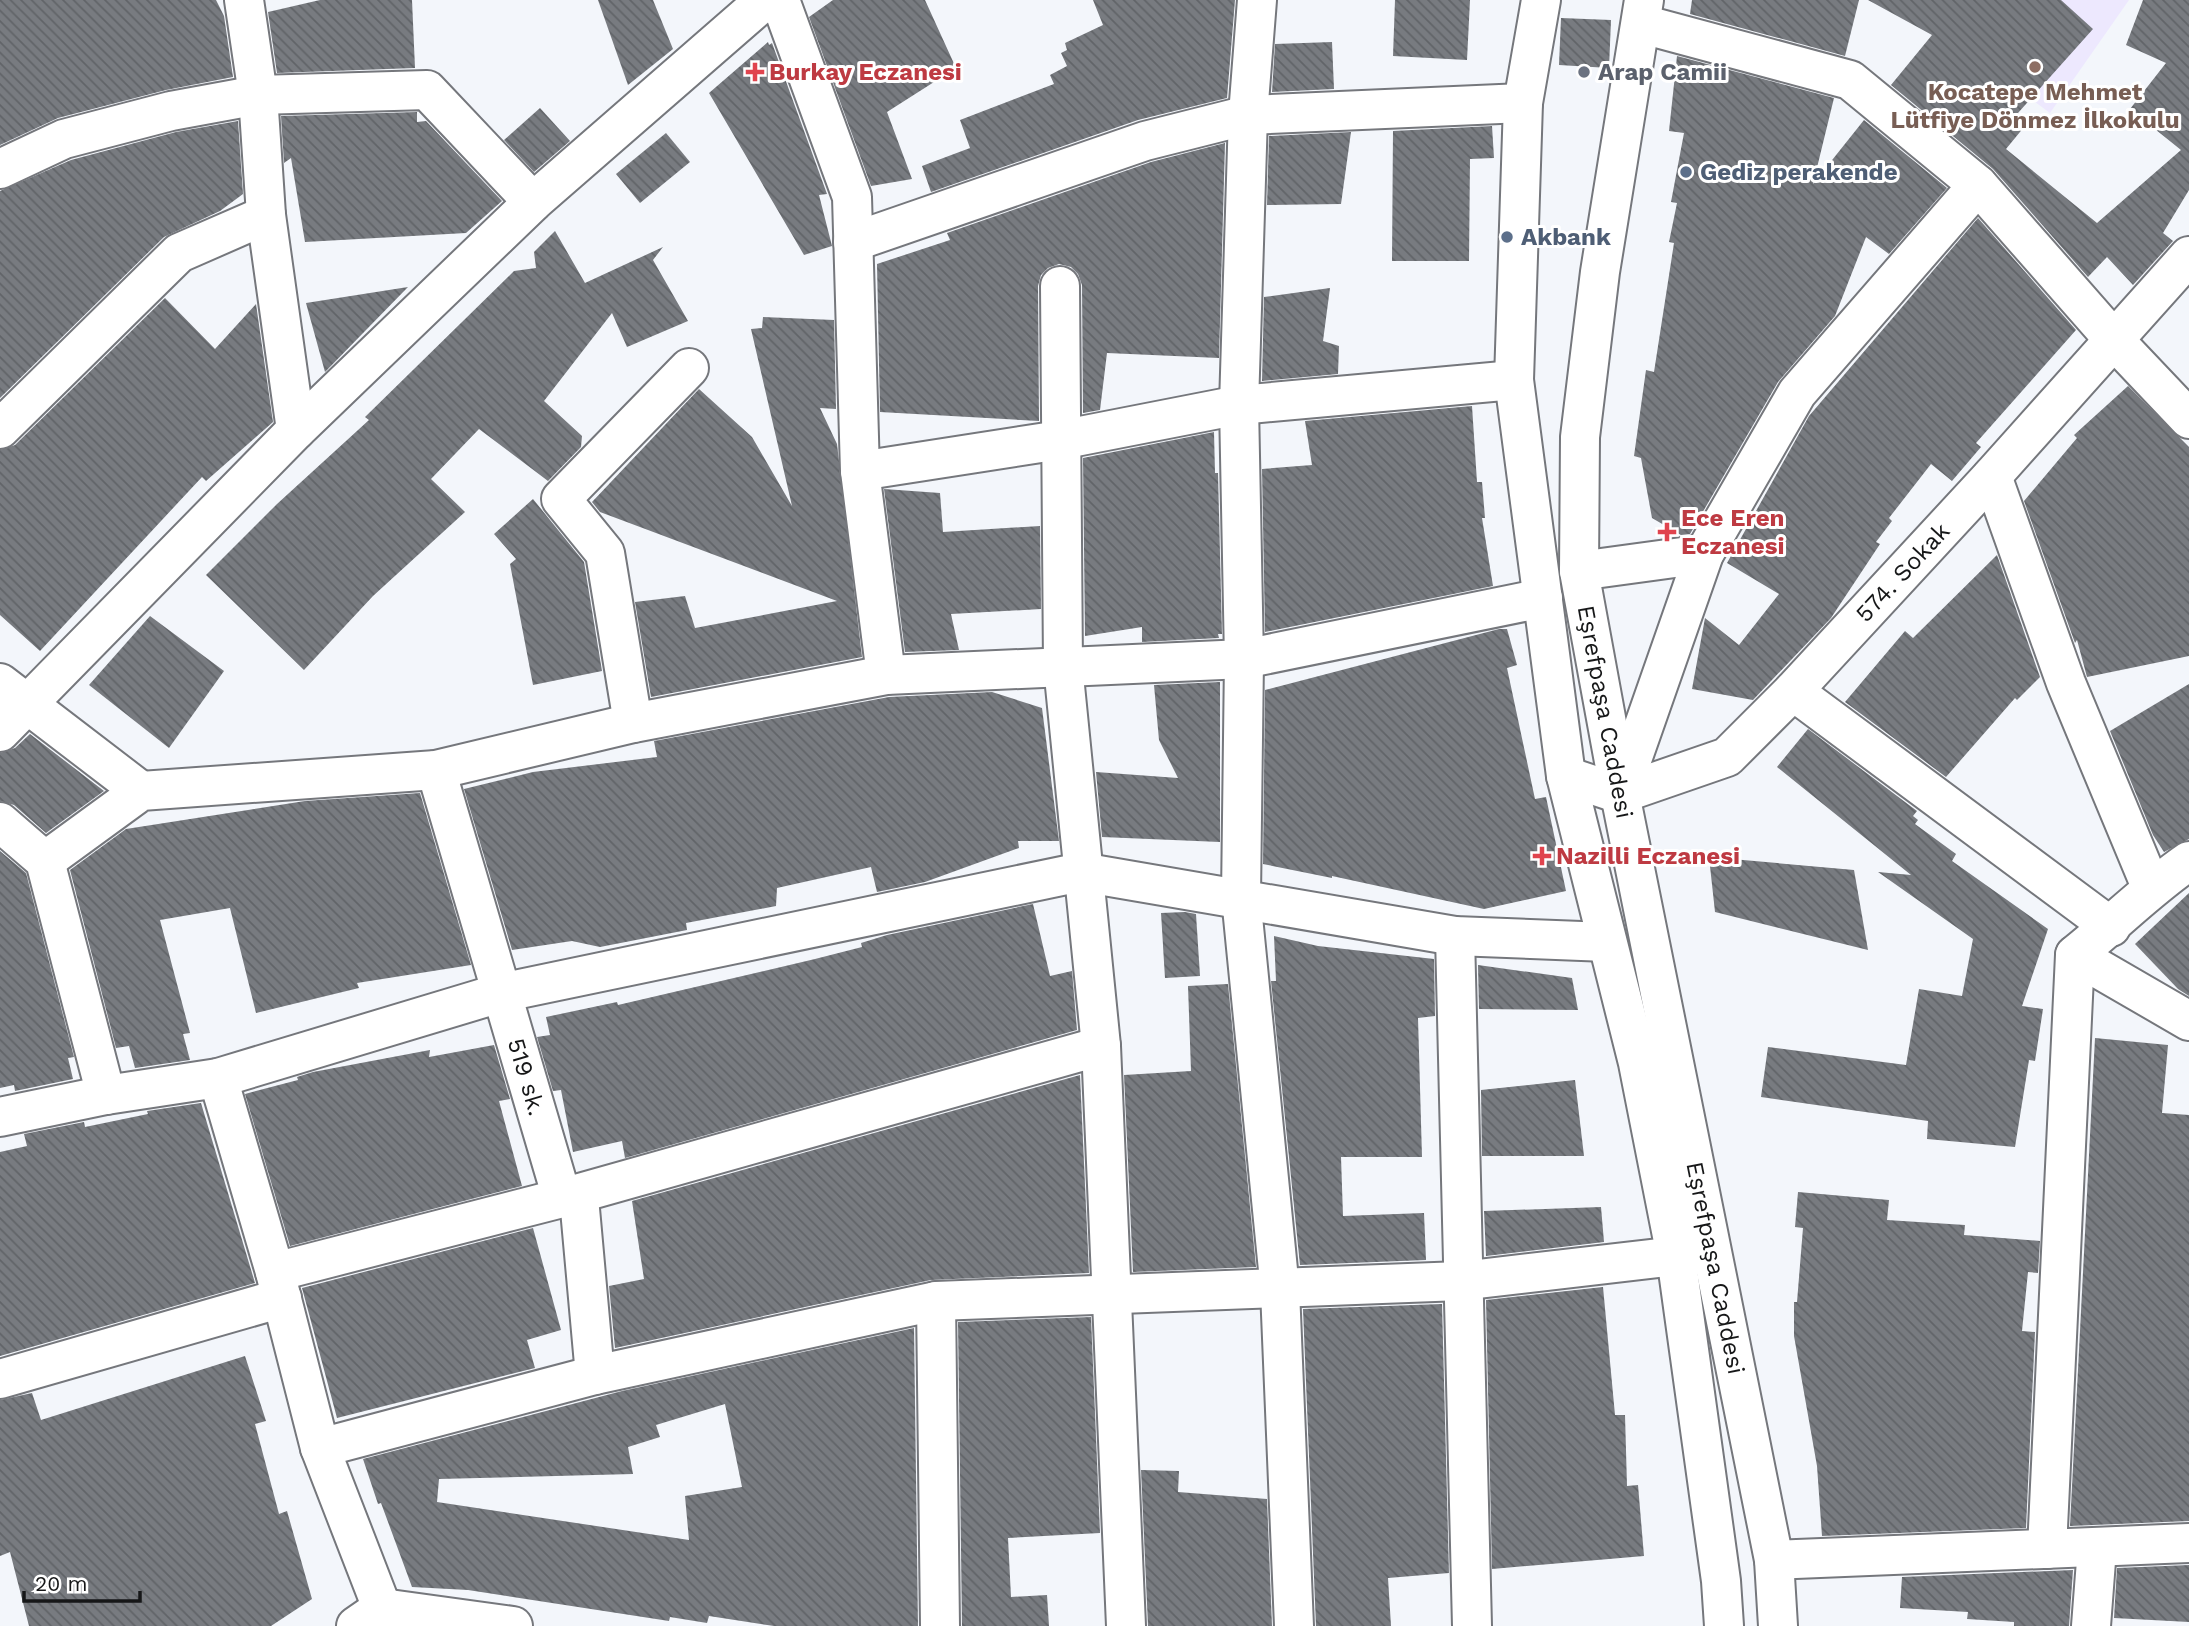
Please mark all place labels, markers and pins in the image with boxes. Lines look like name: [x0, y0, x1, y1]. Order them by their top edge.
place label: Burkay Eczanesi: [769, 58, 962, 86]
place label: Arap Camii: [1598, 58, 1727, 86]
marker: Kocatepe Mehmet Lütfiye Dönmez İlkokulu: [2027, 59, 2043, 75]
marker: Burkay Eczanesi: [747, 64, 763, 80]
marker: Arap Camii: [1576, 64, 1592, 80]
place label: Kocatepe Mehmet Lütfiye Dönmez İlkokulu: [1890, 78, 2180, 134]
place label: Gediz perakende: [1700, 158, 1898, 186]
marker: Gediz perakende: [1678, 164, 1694, 180]
place label: Akbank: [1521, 223, 1611, 251]
marker: Akbank: [1499, 229, 1515, 245]
place label: Ece Eren Eczanesi: [1681, 504, 1784, 560]
marker: Ece Eren Eczanesi: [1659, 524, 1675, 540]
place label: Nazilli Eczanesi: [1556, 842, 1740, 870]
marker: Nazilli Eczanesi: [1534, 848, 1550, 864]

